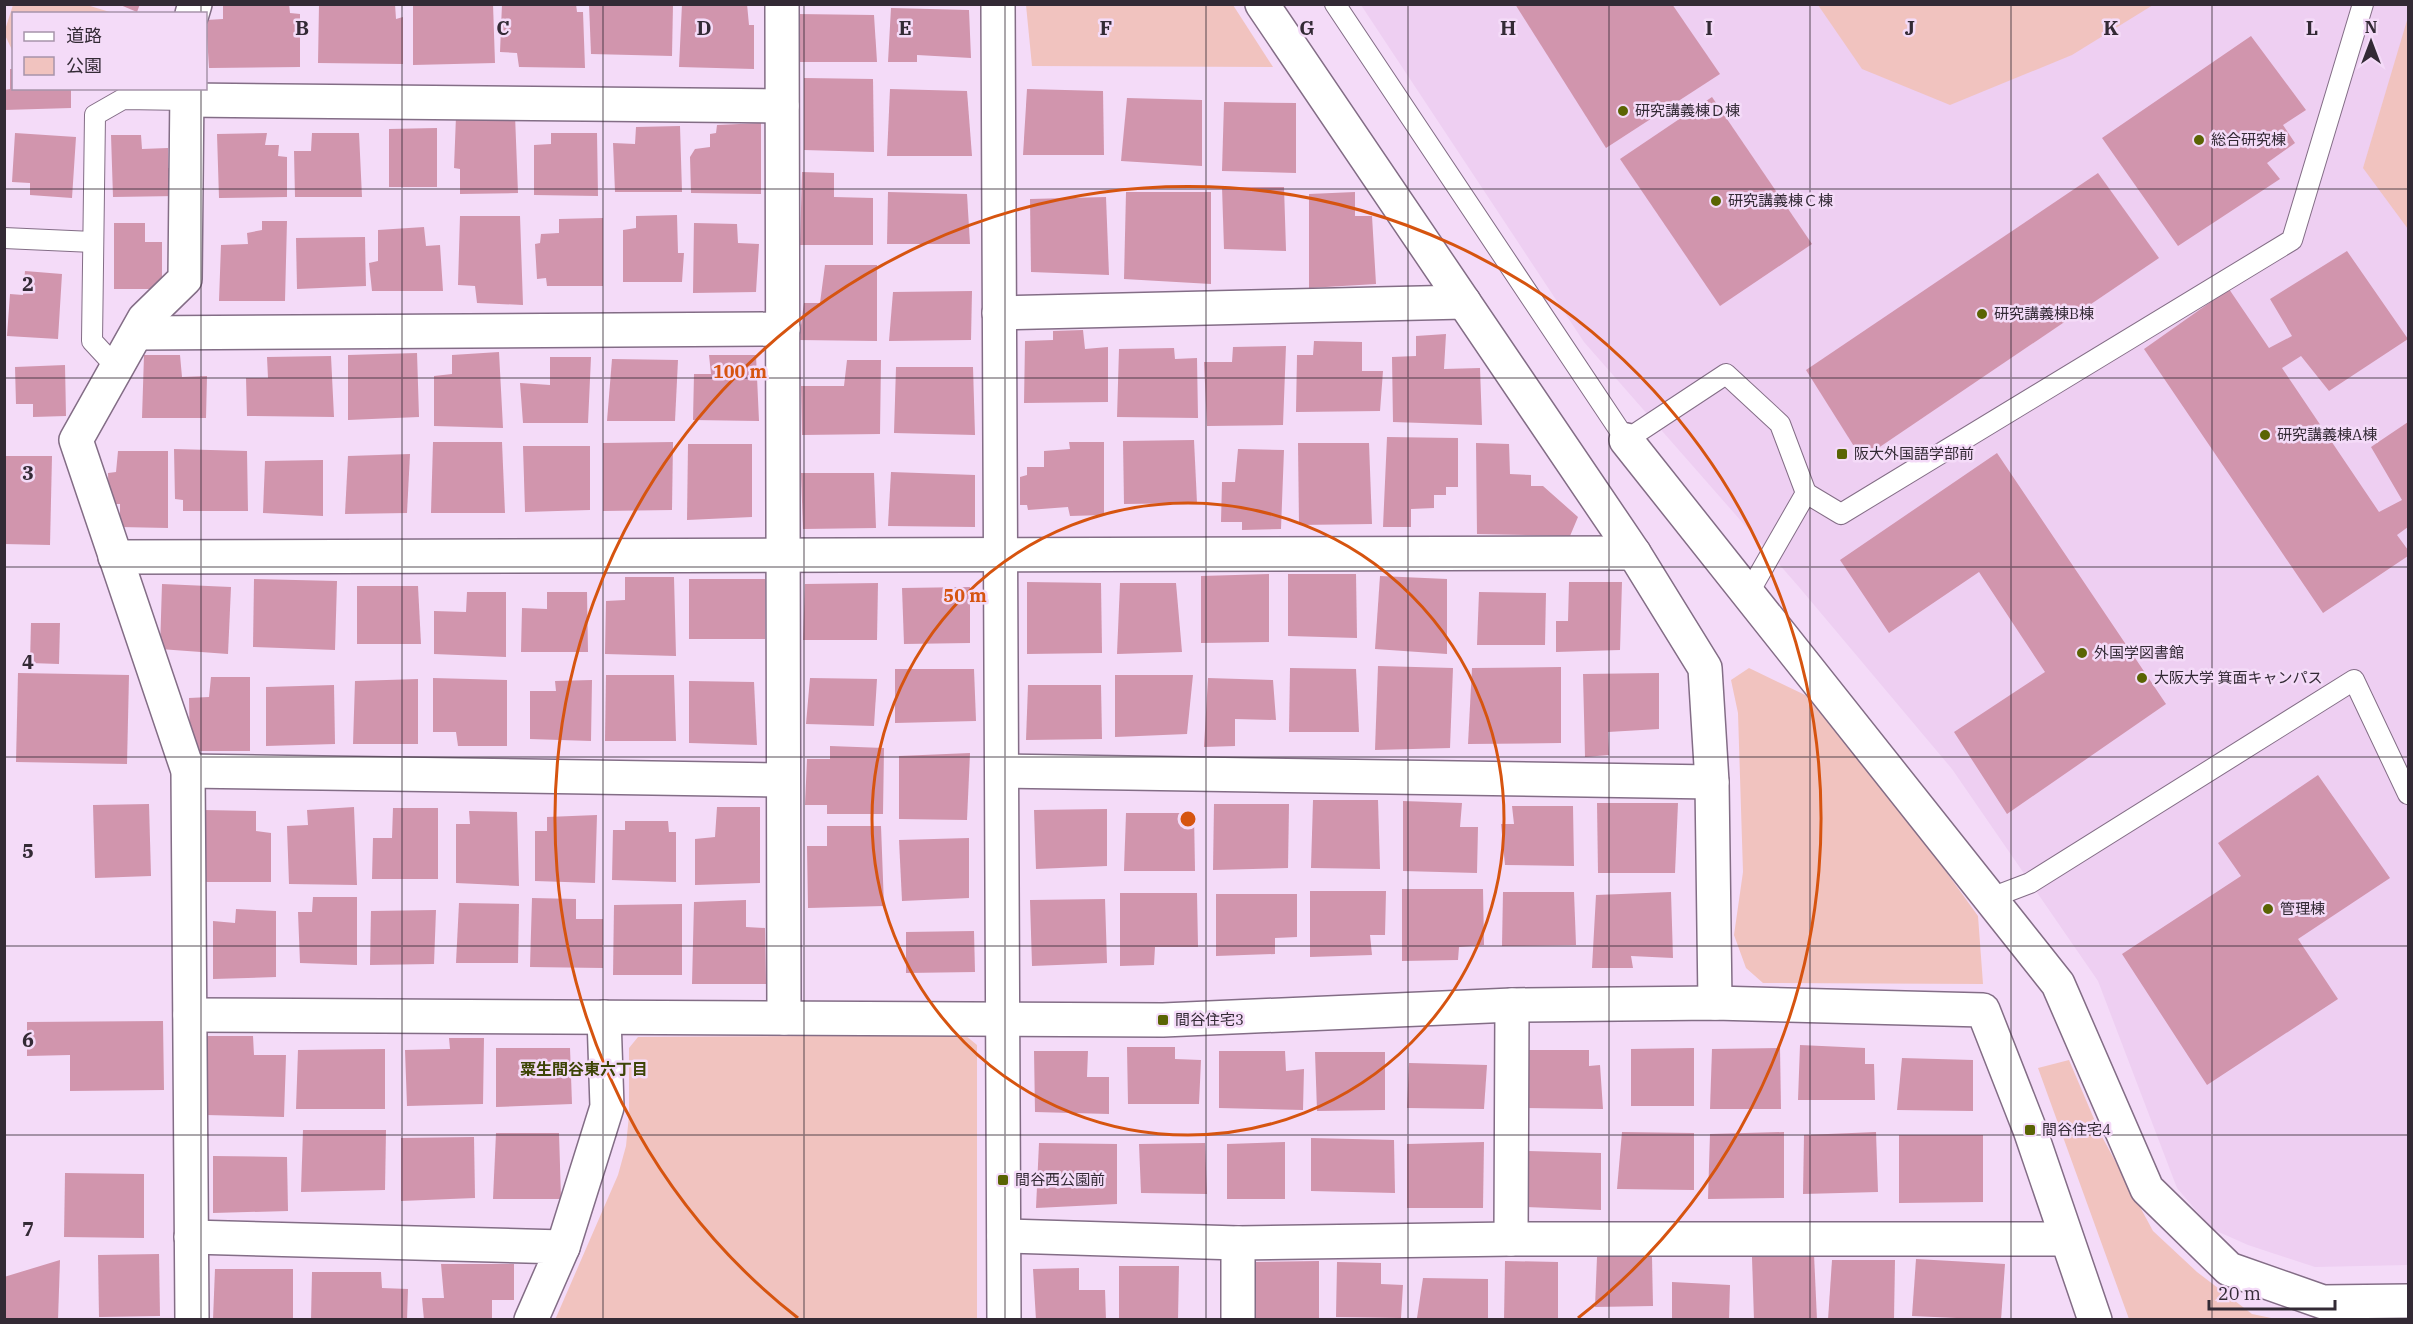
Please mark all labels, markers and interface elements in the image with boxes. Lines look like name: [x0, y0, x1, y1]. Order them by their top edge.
legend: [12, 12, 207, 90]
north arrow: [2341, 12, 2401, 72]
text: B: [295, 14, 309, 41]
text: C: [496, 14, 510, 41]
text: D: [696, 14, 712, 41]
text: E: [898, 14, 912, 41]
text: F: [1100, 14, 1112, 41]
text: G: [1299, 14, 1315, 41]
text: H: [1500, 14, 1516, 41]
text: I: [1705, 14, 1713, 41]
text: J: [1905, 14, 1915, 41]
text: K: [2103, 14, 2119, 41]
text: L: [2306, 14, 2318, 41]
text: N: [2365, 17, 2377, 37]
text: 道路: [66, 24, 102, 47]
text: 公園: [66, 54, 102, 77]
place label: 研究講義棟Ｄ棟: [1635, 101, 1740, 120]
marker: 研究講義棟Ｄ棟: [1616, 104, 1630, 118]
place label: 総合研究棟: [2211, 130, 2286, 149]
marker: 総合研究棟: [2192, 133, 2206, 147]
place label: 研究講義棟Ｃ棟: [1728, 191, 1833, 210]
marker: 研究講義棟Ｃ棟: [1709, 194, 1723, 208]
text: 2: [22, 270, 34, 297]
place label: 研究講義棟B棟: [1994, 304, 2094, 323]
marker: 研究講義棟B棟: [1975, 307, 1989, 321]
text: 100 m: [713, 360, 768, 383]
place label: 研究講義棟A棟: [2277, 425, 2377, 444]
marker: 研究講義棟A棟: [2258, 428, 2272, 442]
place label: 阪大外国語学部前: [1854, 444, 1974, 463]
marker: 阪大外国語学部前: [1835, 447, 1849, 461]
text: 3: [22, 459, 34, 486]
text: 50 m: [943, 584, 987, 607]
place label: 外国学図書館: [2094, 643, 2184, 662]
marker: 外国学図書館: [2075, 646, 2089, 660]
text: 4: [22, 648, 34, 675]
place label: 大阪大学 箕面キャンパス: [2154, 668, 2322, 687]
marker: 大阪大学 箕面キャンパス: [2135, 671, 2149, 685]
centre of rings: [1178, 809, 1198, 829]
text: 5: [22, 837, 34, 864]
place label: 管理棟: [2280, 899, 2325, 918]
marker: 管理棟: [2261, 902, 2275, 916]
place label: 間谷住宅3: [1175, 1010, 1244, 1029]
marker: 間谷住宅3: [1156, 1013, 1170, 1027]
text: 6: [22, 1026, 34, 1053]
district label: 粟生間谷東六丁目: [520, 1059, 648, 1079]
place label: 間谷住宅4: [2042, 1120, 2111, 1139]
marker: 間谷住宅4: [2023, 1123, 2037, 1137]
place label: 間谷西公園前: [1015, 1170, 1105, 1189]
marker: 間谷西公園前: [996, 1173, 1010, 1187]
text: 7: [22, 1215, 34, 1242]
scale bar: [2209, 1273, 2335, 1311]
text: 20 m: [2218, 1282, 2261, 1305]

